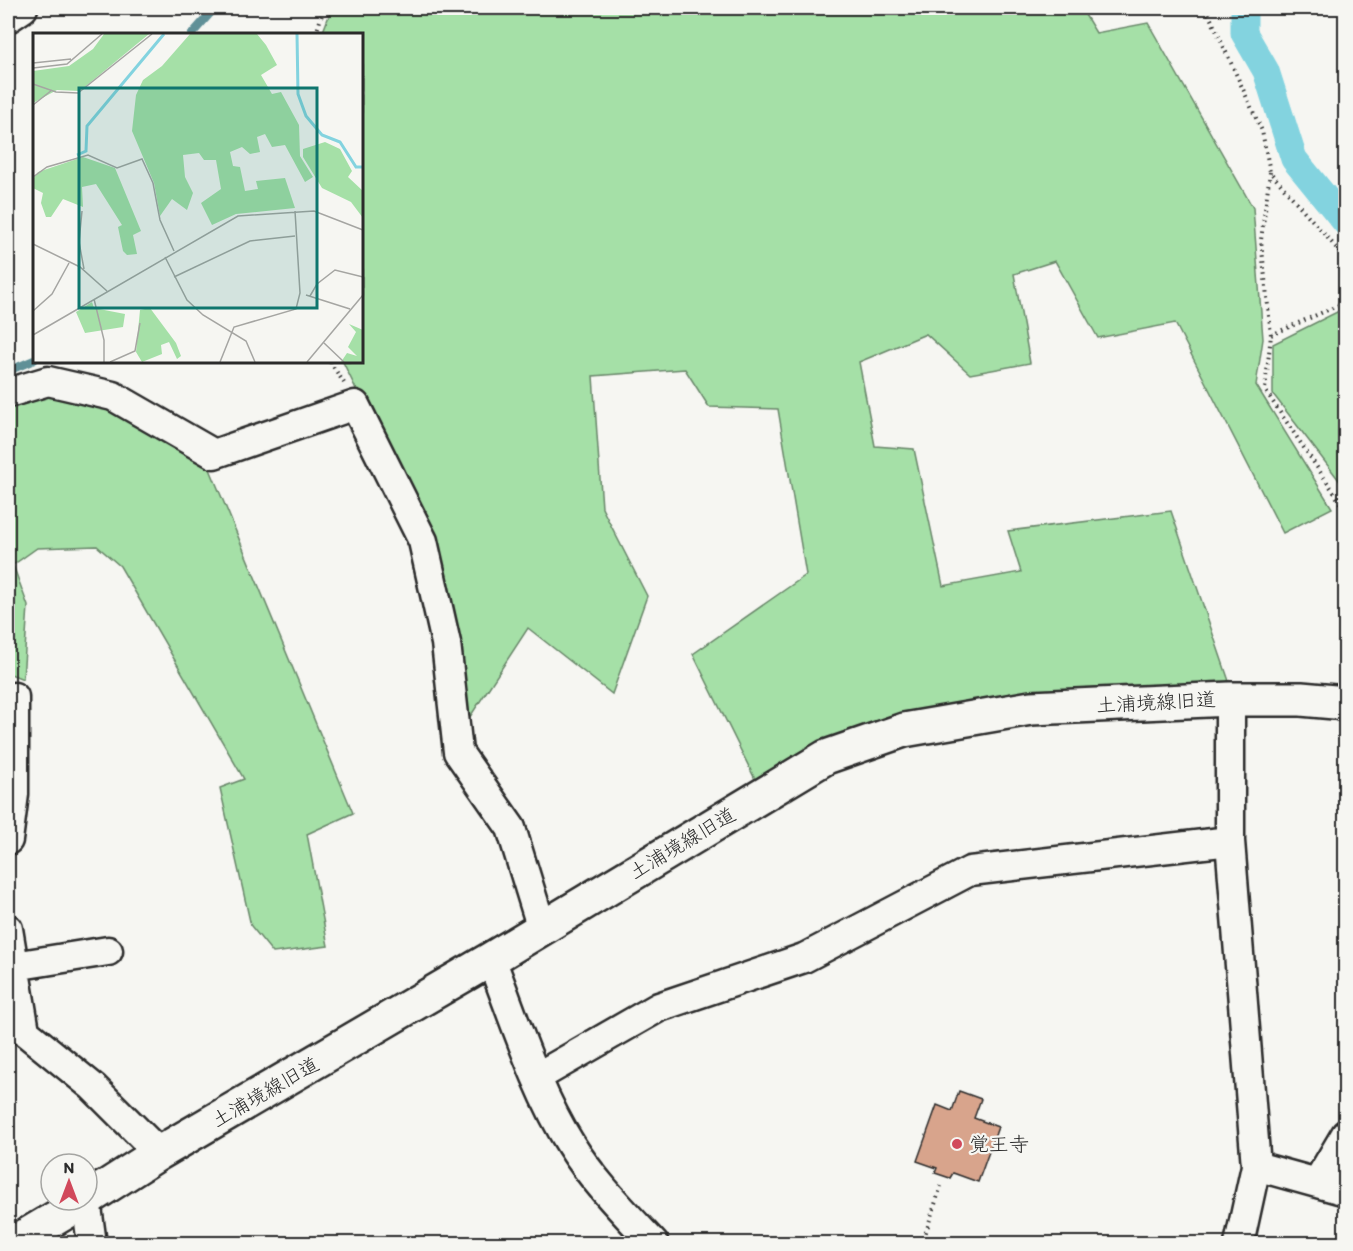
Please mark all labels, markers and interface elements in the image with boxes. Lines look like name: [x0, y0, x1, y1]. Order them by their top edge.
inset map: [33, 33, 363, 363]
street label: 土浦境線旧道: [1095, 687, 1217, 717]
street label: 土浦境線旧道: [624, 802, 740, 884]
street label: 土浦境線旧道: [207, 1052, 323, 1132]
place label: 覚王寺: [969, 1132, 1029, 1156]
marker: 覚王寺: [950, 1137, 964, 1151]
north arrow: [39, 1152, 99, 1212]
text: N: [64, 1158, 74, 1177]

